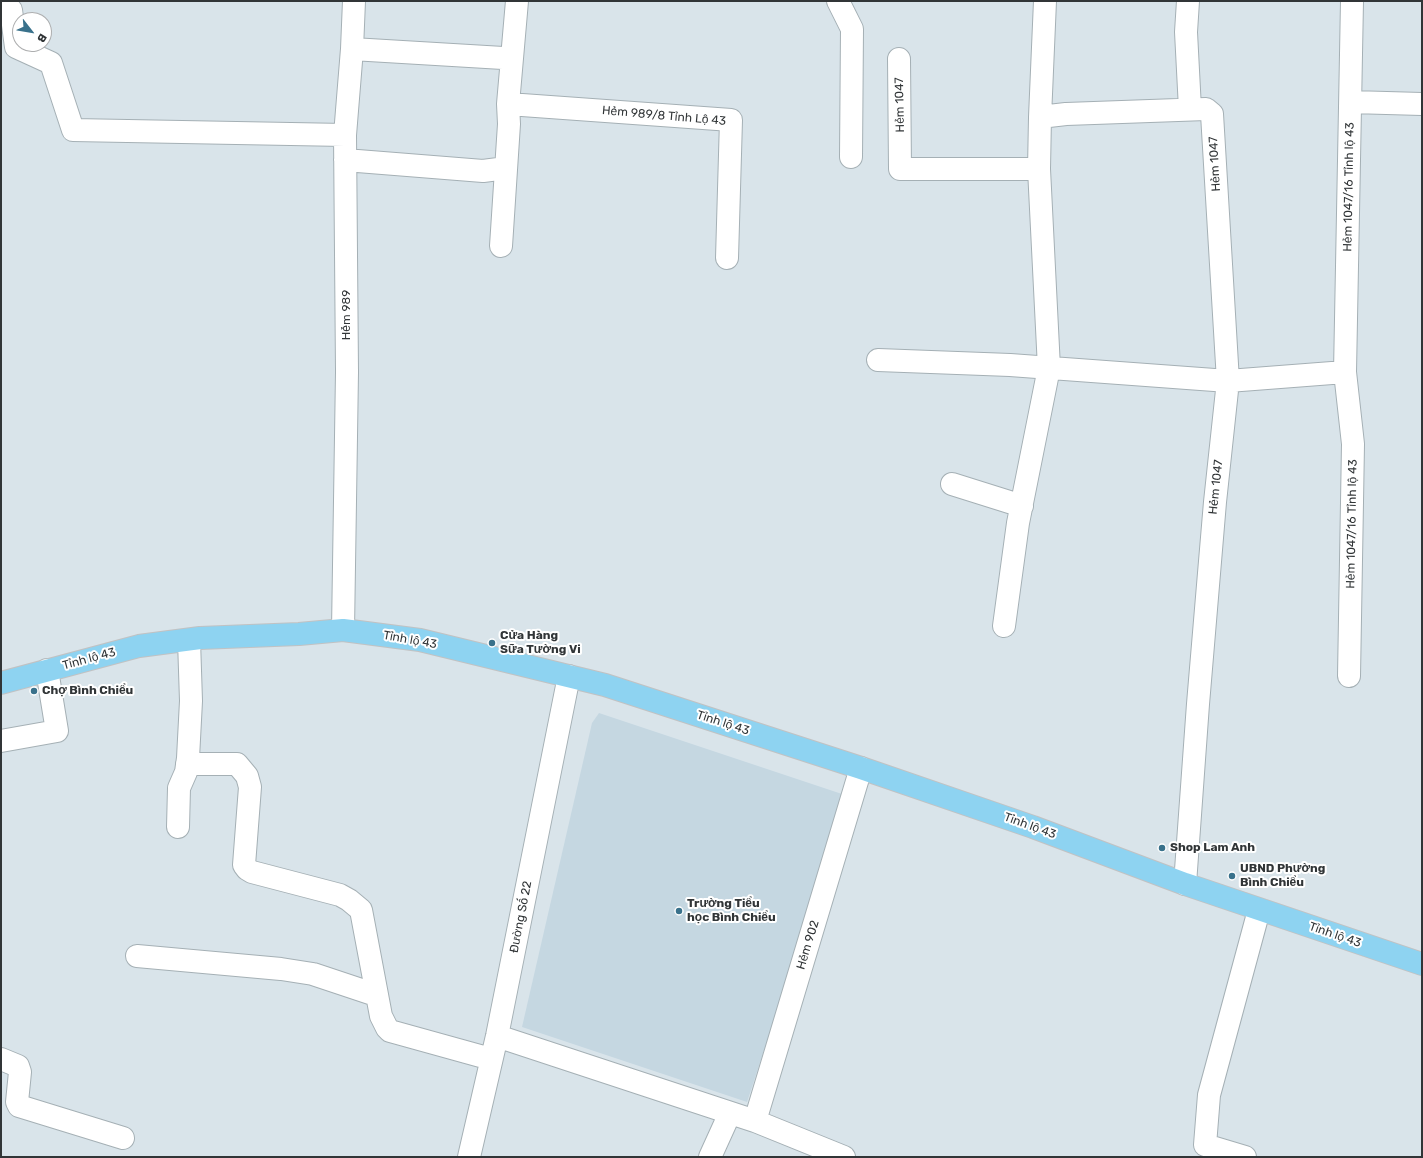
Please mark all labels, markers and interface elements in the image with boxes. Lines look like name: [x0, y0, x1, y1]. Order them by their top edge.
north arrow: [12, 12, 52, 52]
text: B: [34, 31, 49, 45]
street label: Hẻm 1047: [892, 77, 908, 133]
street label: Hẻm 989/8 Tỉnh Lộ 43: [601, 103, 727, 129]
street label: Hẻm 1047/16 Tỉnh lộ 43: [1341, 122, 1357, 252]
street label: Hẻm 1047: [1206, 136, 1224, 192]
street label: Hẻm 989: [340, 290, 354, 340]
street label: Hẻm 1047: [1206, 459, 1226, 515]
street label: Hẻm 1047/16 Tỉnh lộ 43: [1344, 459, 1360, 589]
street label: Tỉnh lộ 43: [382, 628, 438, 652]
place label: Cửa Hàng Sữa Tường Vi: [500, 629, 581, 657]
marker: Cửa Hàng Sữa Tường Vi: [487, 638, 497, 648]
street label: Tỉnh lộ 43: [61, 645, 117, 673]
place label: Chợ Bình Chiểu: [42, 684, 133, 698]
marker: Chợ Bình Chiểu: [29, 686, 39, 696]
street label: Tỉnh lộ 43: [695, 708, 751, 738]
street label: Tỉnh lộ 43: [1002, 810, 1058, 842]
place label: Shop Lam Anh: [1170, 841, 1255, 855]
marker: Shop Lam Anh: [1157, 843, 1167, 853]
place label: UBND Phường Bình Chiểu: [1240, 862, 1325, 890]
marker: UBND Phường Bình Chiểu: [1227, 871, 1237, 881]
street label: Đường Số 22: [507, 880, 535, 954]
place label: Trường Tiểu học Bình Chiểu: [687, 897, 776, 925]
marker: Trường Tiểu học Bình Chiểu: [674, 906, 684, 916]
street label: Hẻm 902: [794, 919, 822, 971]
street label: Tỉnh lộ 43: [1307, 919, 1363, 951]

